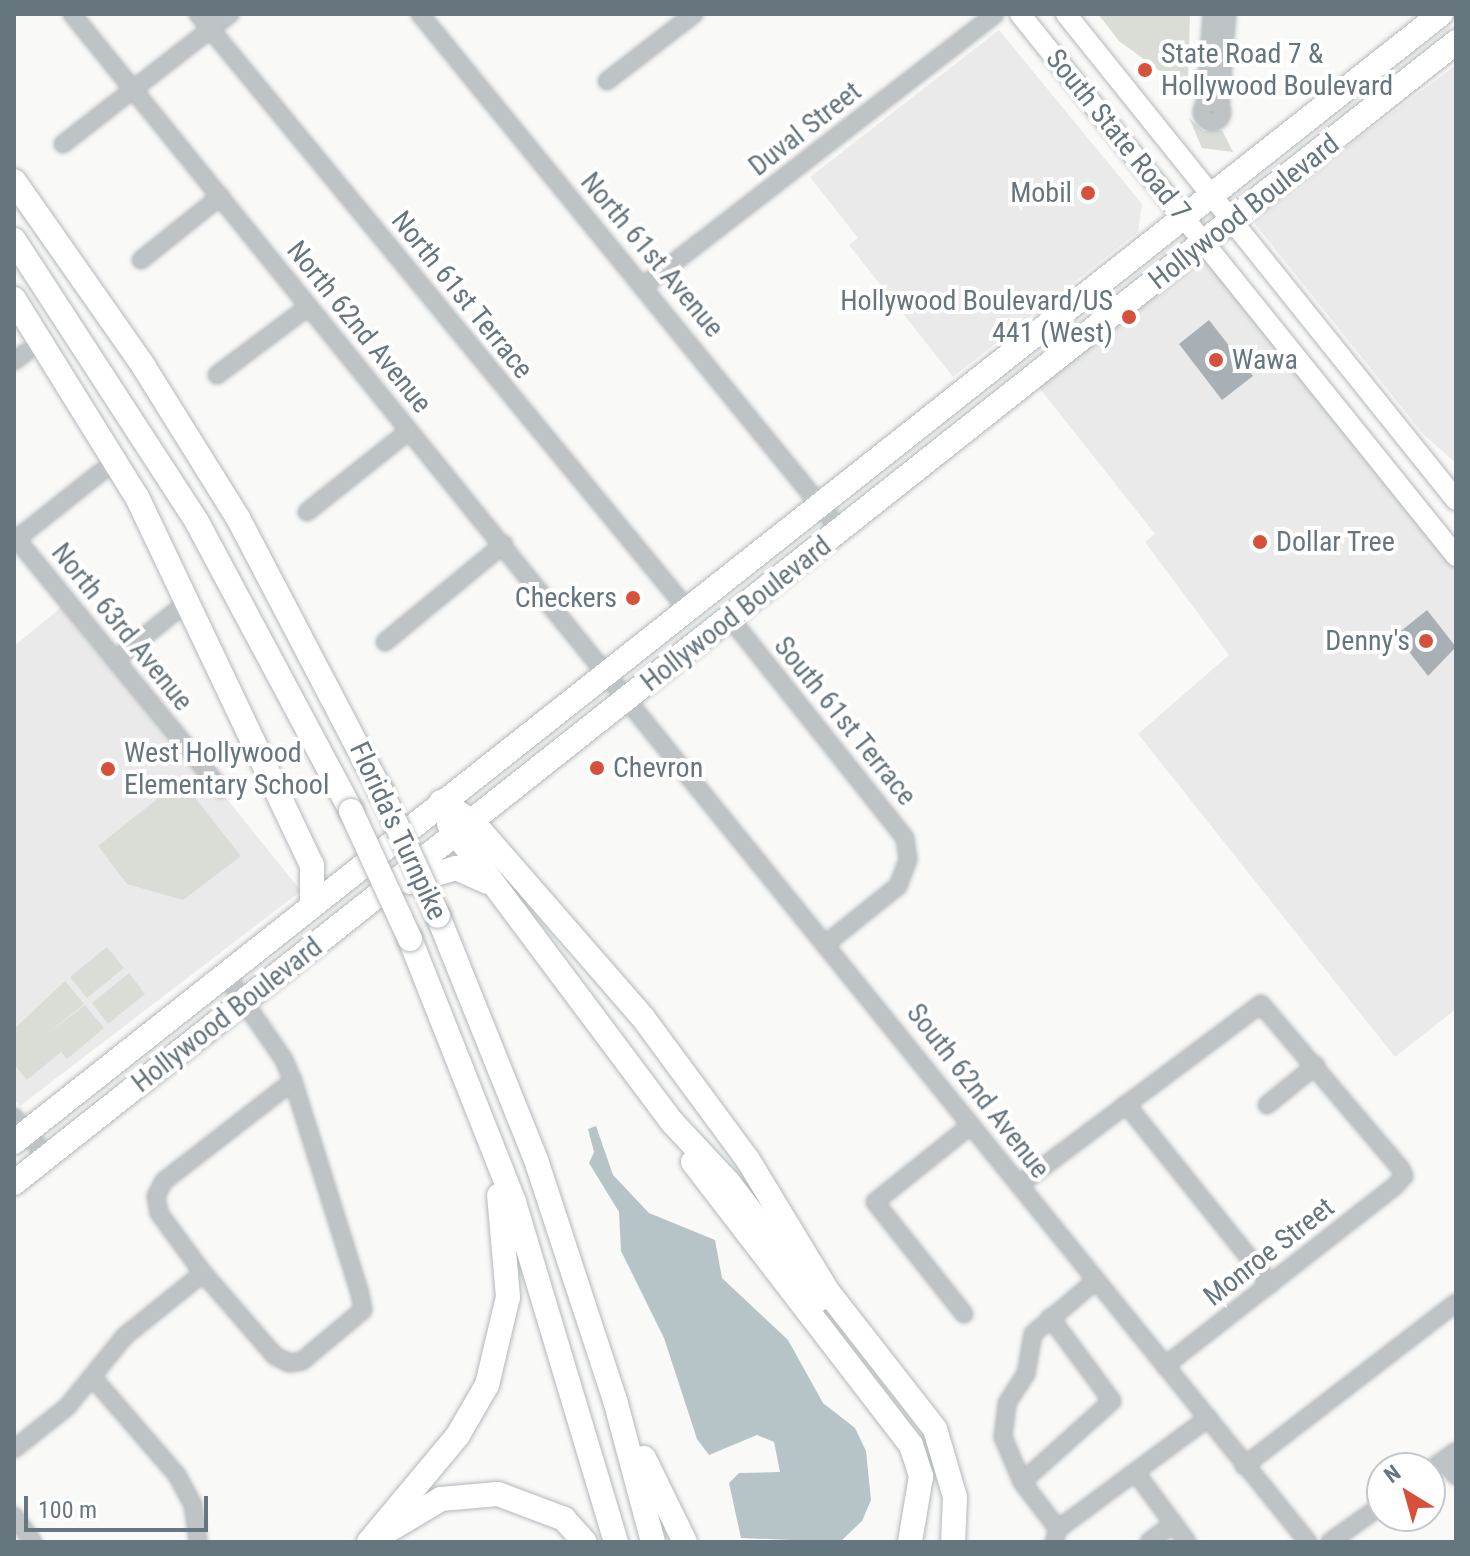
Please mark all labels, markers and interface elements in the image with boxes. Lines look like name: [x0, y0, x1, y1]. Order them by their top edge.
place label: State Road 7 & Hollywood Boulevard: [1161, 37, 1393, 103]
street label: South State Road 7: [1039, 42, 1197, 228]
marker: State Road 7 & Hollywood Boulevard: [1136, 61, 1154, 79]
street label: Duval Street: [742, 75, 868, 183]
street label: Hollywood Boulevard: [1142, 127, 1346, 297]
street label: North 61st Avenue: [573, 166, 731, 344]
place label: Mobil: [1010, 176, 1072, 210]
marker: Mobil: [1079, 184, 1097, 202]
street label: North 61st Terrace: [384, 204, 540, 386]
street label: North 62nd Avenue: [280, 234, 438, 420]
place label: Hollywood Boulevard/US 441 (West): [840, 284, 1113, 350]
marker: Hollywood Boulevard/US 441 (West): [1120, 308, 1138, 326]
place label: Wawa: [1232, 343, 1298, 377]
marker: Wawa: [1207, 351, 1225, 369]
place label: Dollar Tree: [1276, 525, 1395, 559]
street label: Hollywood Boulevard: [634, 529, 838, 699]
marker: Dollar Tree: [1251, 533, 1269, 551]
street label: North 63rd Avenue: [44, 537, 200, 717]
place label: Checkers: [515, 581, 617, 615]
marker: Checkers: [624, 589, 642, 607]
place label: Denny's: [1325, 624, 1410, 658]
street label: South 61st Terrace: [767, 630, 923, 812]
marker: Denny's: [1417, 632, 1435, 650]
place label: West Hollywood Elementary School: [124, 736, 329, 802]
street label: Florida's Turnpike: [342, 736, 454, 926]
place label: Chevron: [613, 751, 703, 785]
marker: Chevron: [588, 759, 606, 777]
marker: West Hollywood Elementary School: [99, 760, 117, 778]
street label: Hollywood Boulevard: [125, 930, 329, 1100]
street label: South 62nd Avenue: [899, 997, 1057, 1185]
street label: Monroe Street: [1197, 1191, 1341, 1313]
north arrow: [1366, 1452, 1446, 1532]
text: N: [1380, 1460, 1405, 1488]
scale bar: [28, 1480, 212, 1530]
text: 100 m: [38, 1496, 97, 1524]

